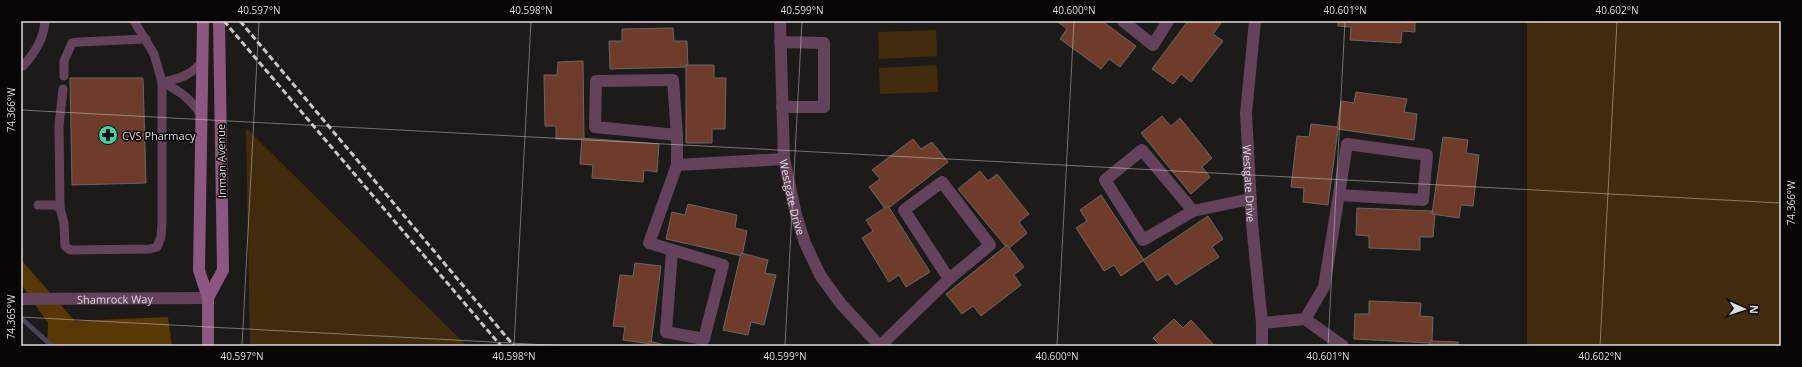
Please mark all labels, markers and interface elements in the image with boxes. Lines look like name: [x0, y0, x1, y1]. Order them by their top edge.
text: 40.597°N: [237, 3, 281, 17]
text: 40.598°N: [509, 3, 553, 17]
text: 40.599°N: [780, 3, 824, 17]
text: 40.600°N: [1052, 3, 1096, 17]
text: 40.601°N: [1323, 3, 1367, 17]
text: 40.602°N: [1595, 3, 1639, 17]
text: 74.366°W: [4, 87, 18, 132]
pharmacy icon: CVS Pharmacy: [97, 124, 119, 146]
street label: Inman Avenue: [213, 124, 229, 198]
place label: CVS Pharmacy: [122, 128, 196, 143]
street label: Westgate Drive: [1240, 144, 1259, 223]
street label: Westgate Drive: [777, 158, 809, 237]
text: 74.366°W: [1784, 180, 1798, 225]
north arrow: [1724, 289, 1764, 329]
street label: Shamrock Way: [77, 291, 154, 306]
text: 74.365°W: [4, 294, 18, 339]
text: N: [1747, 305, 1762, 314]
text: 40.597°N: [220, 349, 264, 363]
text: 40.598°N: [492, 349, 536, 363]
text: 40.599°N: [763, 349, 807, 363]
text: 40.600°N: [1035, 349, 1079, 363]
text: 40.601°N: [1306, 349, 1350, 363]
text: 40.602°N: [1578, 349, 1622, 363]

